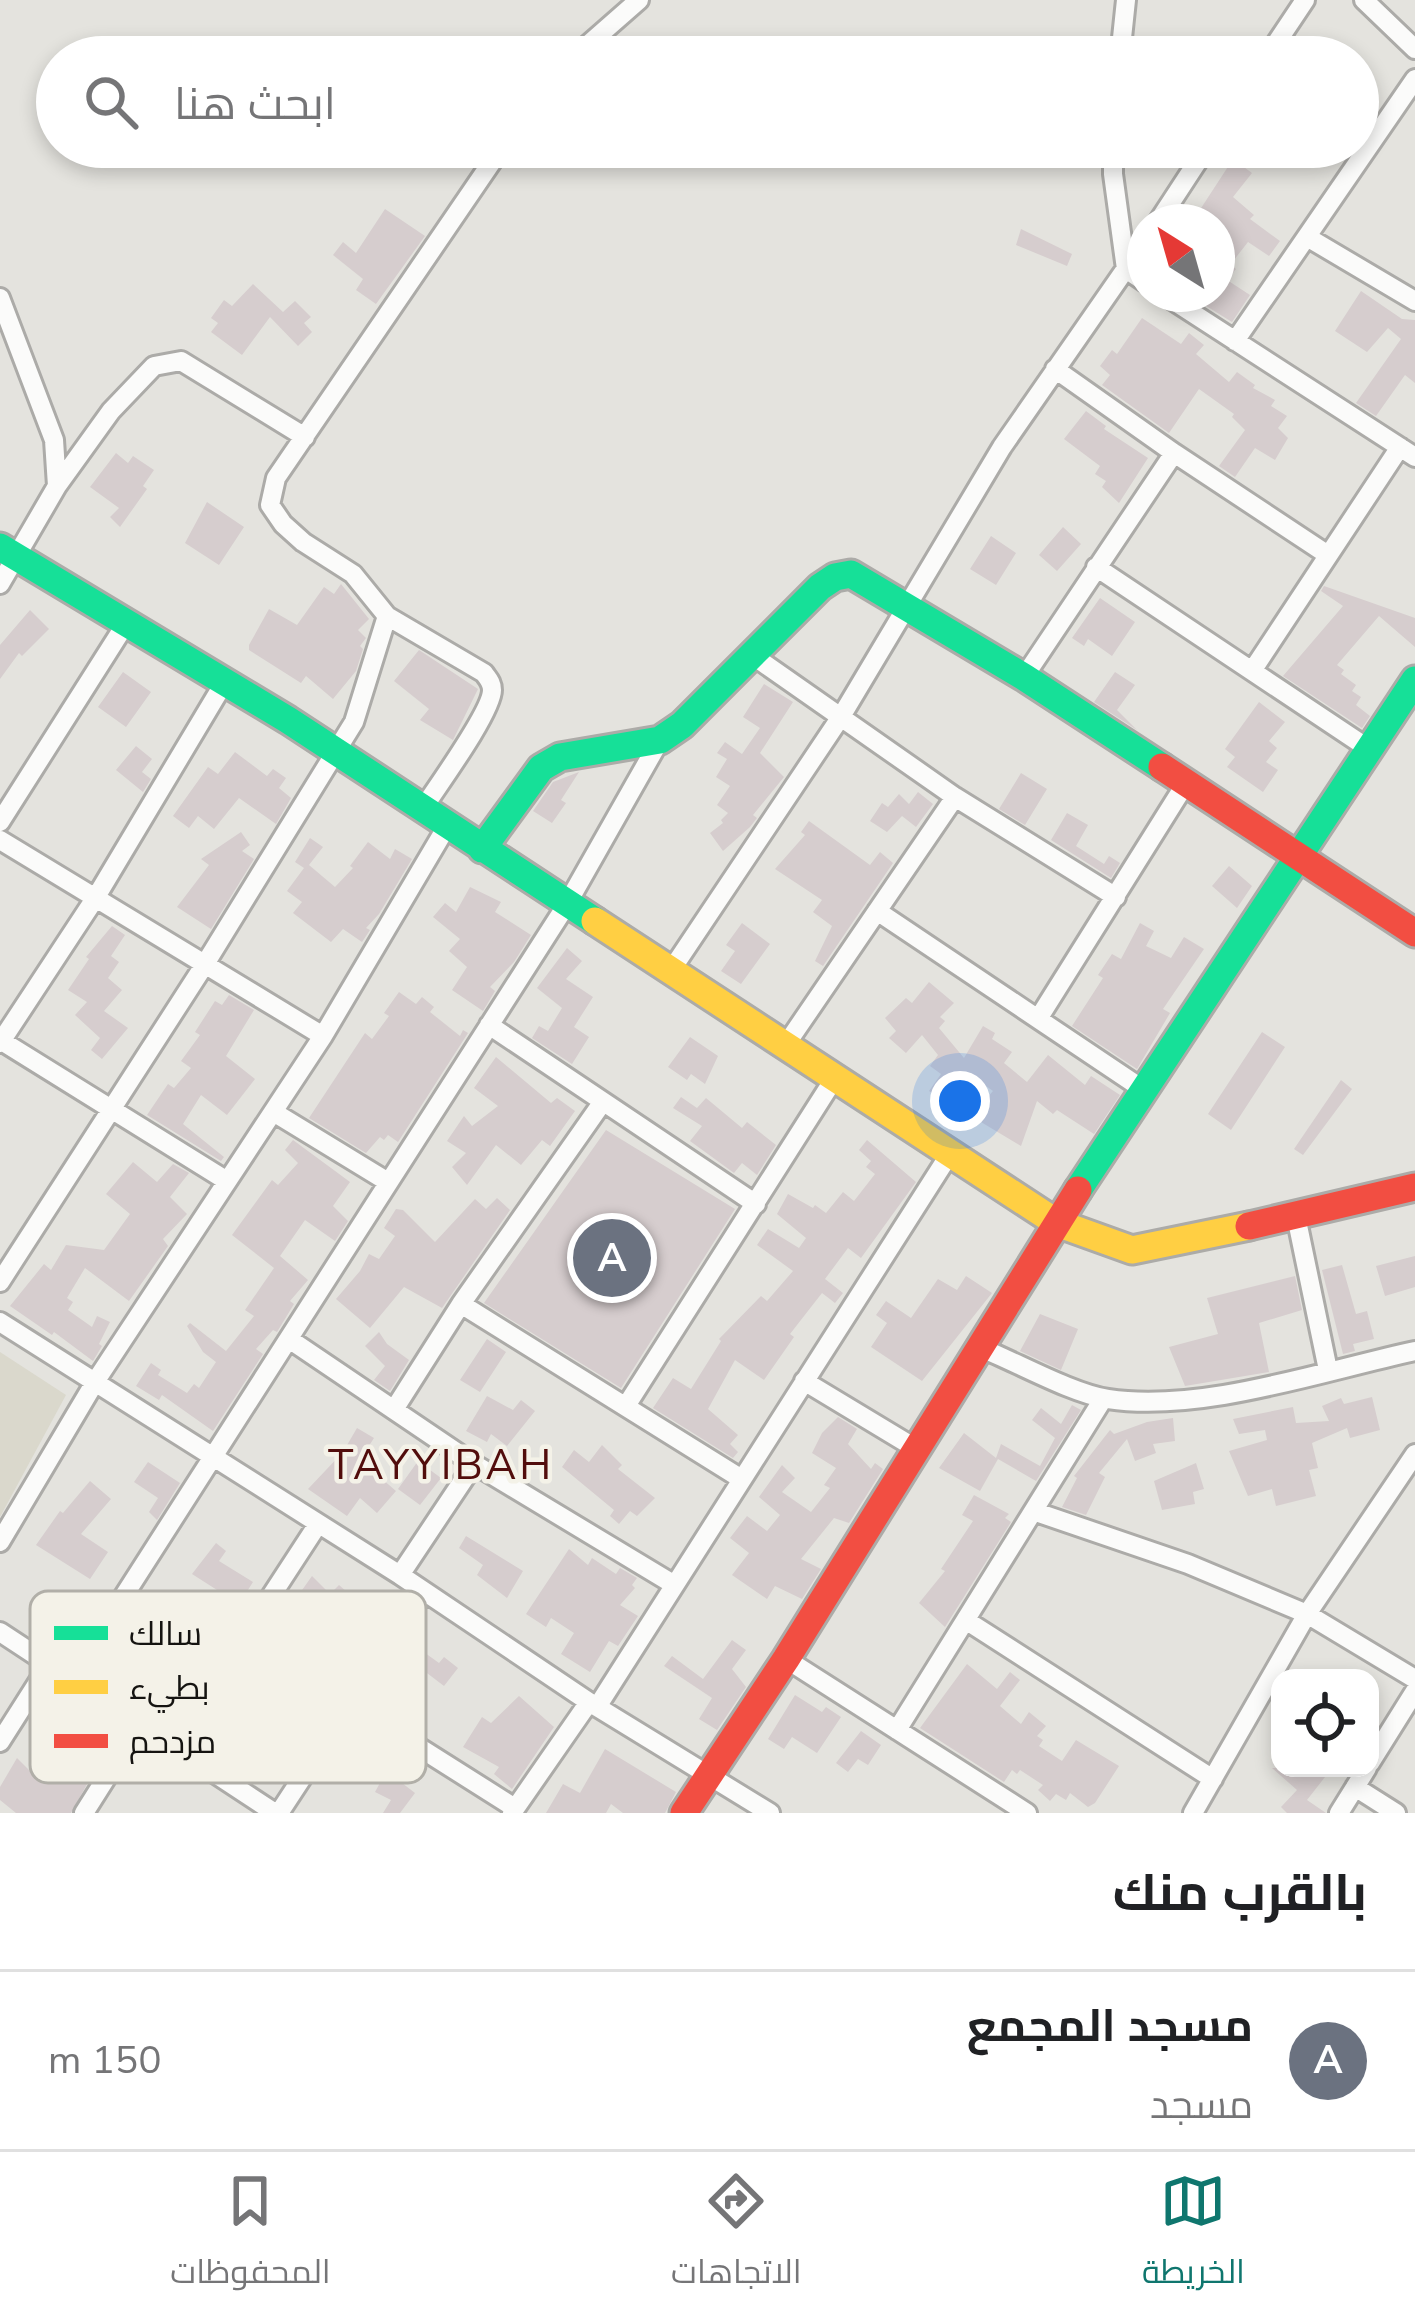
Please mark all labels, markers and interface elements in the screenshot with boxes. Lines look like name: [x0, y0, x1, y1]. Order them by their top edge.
search box: [36, 36, 1379, 168]
icon: search: [78, 69, 144, 135]
text: ابحث هنا: [174, 74, 336, 135]
north arrow: [1127, 204, 1235, 312]
your location: [930, 1071, 990, 1131]
pin: A: [573, 1213, 651, 1303]
district label: TAYYIBAH: [328, 1437, 554, 1494]
legend: [30, 1591, 426, 1783]
text: سالك: [129, 1612, 202, 1657]
text: بطيء: [129, 1666, 210, 1713]
map controls: [1271, 1669, 1379, 1777]
button: locate: [1271, 1669, 1379, 1777]
text: مزدحم: [129, 1720, 216, 1765]
text: بالقرب منك: [1113, 1858, 1367, 1928]
text: مسجد المجمع: [967, 1996, 1253, 2057]
text: 150 m: [48, 2034, 162, 2087]
text: A: [1313, 2034, 1343, 2087]
text: مسجد: [1150, 2079, 1253, 2132]
tab: المحفوظات: [170, 2168, 331, 2302]
tab: الاتجاهات: [671, 2168, 802, 2302]
tab: الخريطة: [1142, 2168, 1245, 2302]

